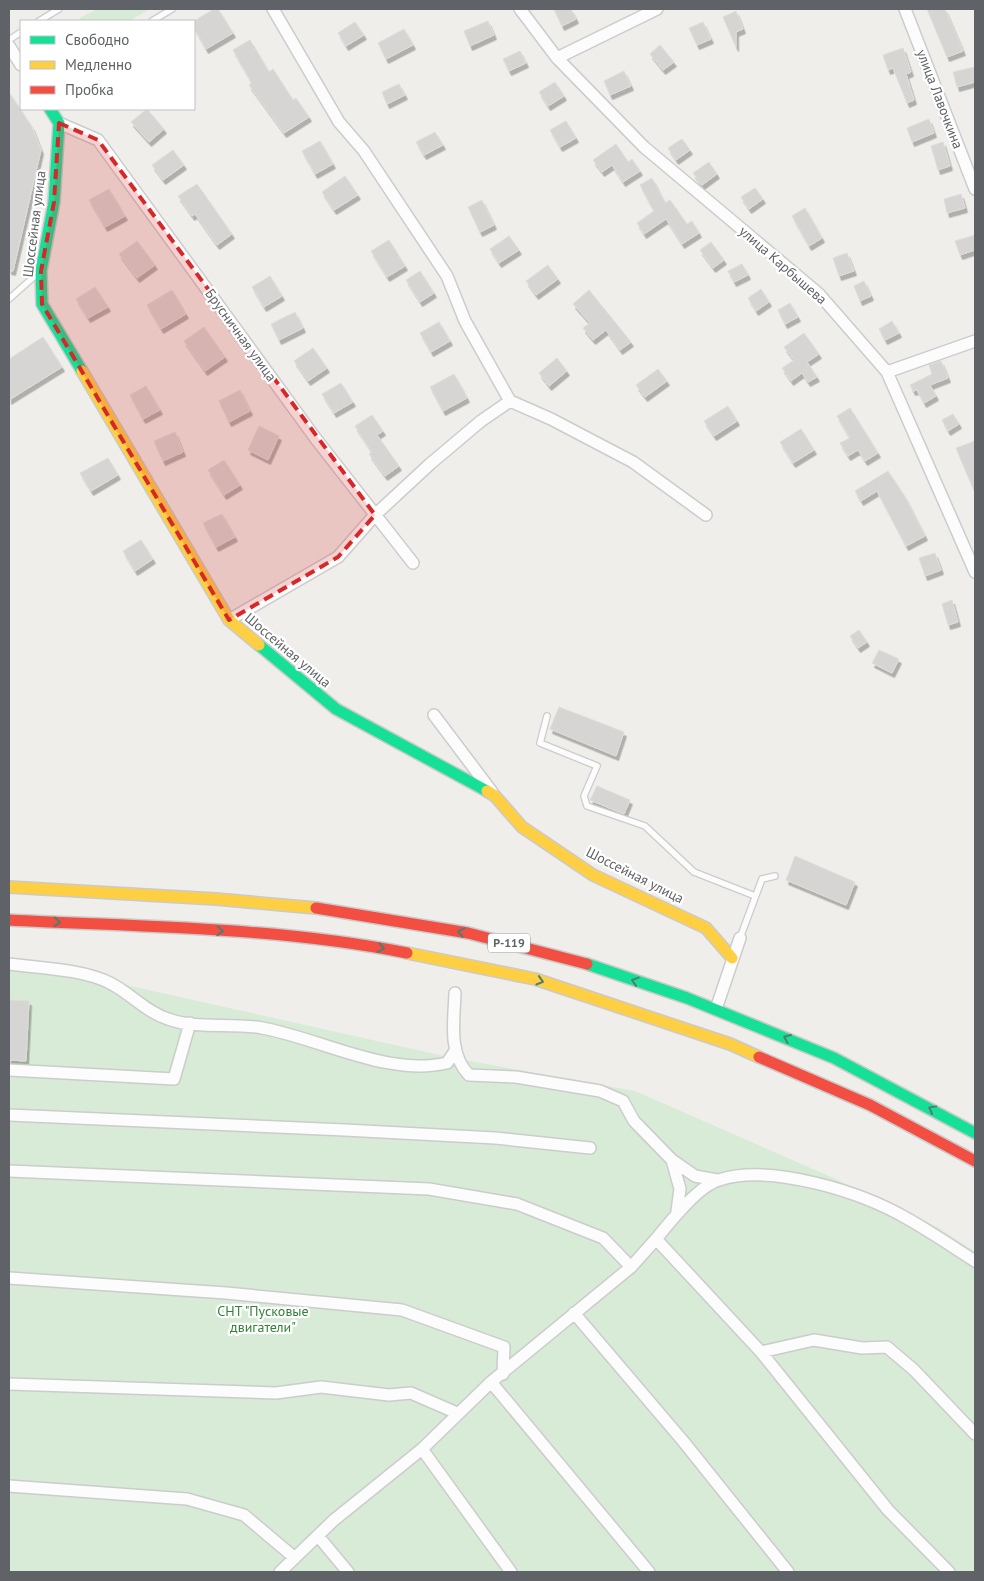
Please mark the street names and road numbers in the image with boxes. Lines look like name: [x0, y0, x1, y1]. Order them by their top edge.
street label: улица Лавочкина: [913, 47, 967, 151]
street label: Шоссейная улица: [19, 170, 49, 278]
street label: улица Карбышева: [735, 222, 831, 308]
street label: Брусничная улица: [201, 285, 281, 385]
street label: Шоссейная улица: [241, 609, 335, 691]
street label: Шоссейная улица: [583, 843, 687, 907]
road number: Р-119: [488, 934, 530, 952]

